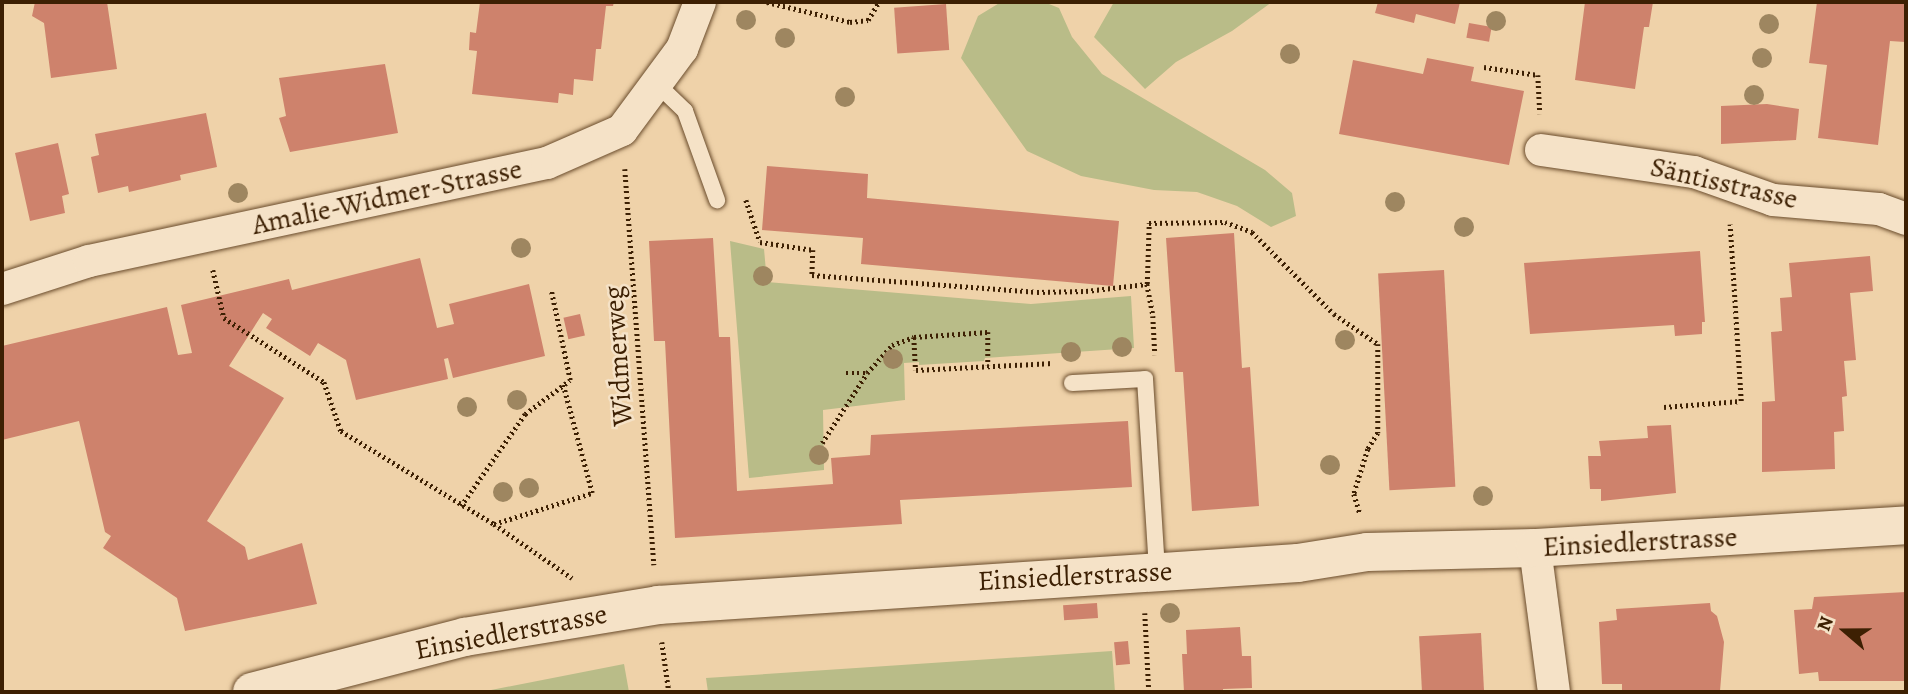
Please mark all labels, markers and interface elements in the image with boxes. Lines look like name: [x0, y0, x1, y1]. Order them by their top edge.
street label: Säntisstrasse: [1647, 150, 1801, 216]
street label: Amalie-Widmer-Strasse: [249, 152, 525, 242]
street label: Widmerweg: [596, 285, 640, 427]
street label: Einsiedlerstrasse: [1542, 520, 1738, 564]
street label: Einsiedlerstrasse: [977, 554, 1173, 598]
north arrow: [1810, 596, 1880, 666]
street label: Einsiedlerstrasse: [412, 597, 610, 667]
text: N: [1811, 613, 1840, 635]

